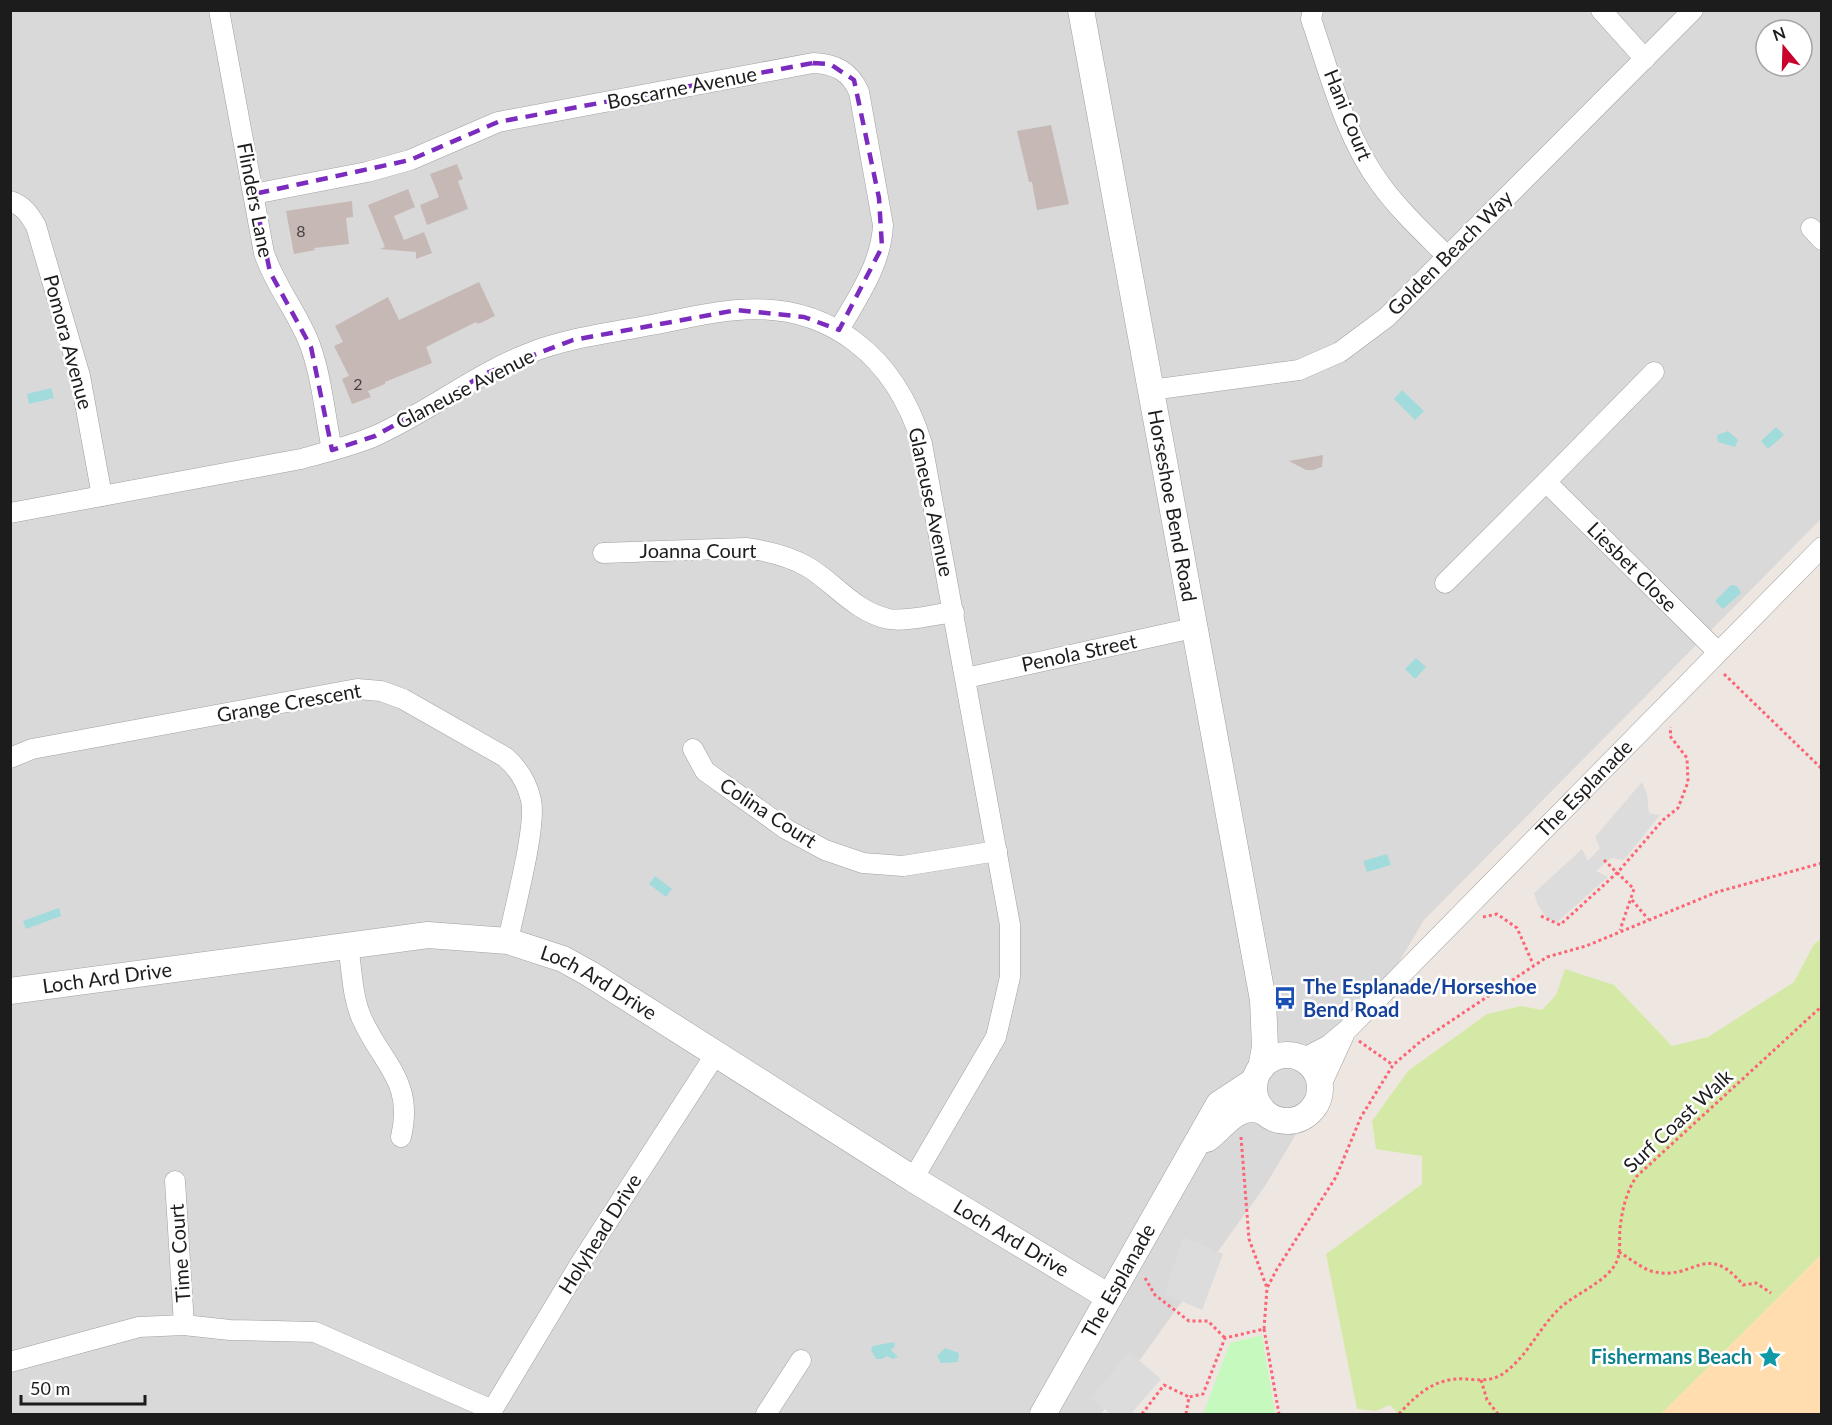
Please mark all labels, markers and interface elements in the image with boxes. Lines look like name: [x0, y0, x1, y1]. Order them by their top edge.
north arrow: [1754, 18, 1814, 78]
text: N: [1770, 22, 1788, 44]
street label: Boscarne Avenue: [605, 61, 759, 113]
street label: Hani Court: [1320, 66, 1378, 164]
street label: Flinders Lane: [233, 140, 279, 259]
street label: Golden Beach Way: [1382, 184, 1517, 320]
house number: 8: [296, 221, 306, 240]
street label: Pomora Avenue: [39, 272, 98, 412]
street label: Glaneuse Avenue: [391, 343, 538, 433]
house number: 2: [353, 374, 363, 393]
street label: Horseshoe Bend Road: [1144, 408, 1203, 604]
street label: Glaneuse Avenue: [904, 425, 960, 579]
street label: Liesbet Close: [1583, 516, 1683, 616]
street label: Joanna Court: [640, 538, 756, 562]
street label: Penola Street: [1019, 628, 1139, 676]
street label: Grange Crescent: [215, 678, 363, 727]
street label: The Esplanade: [1530, 734, 1637, 842]
street label: Colina Court: [716, 772, 821, 852]
street label: Loch Ard Drive: [538, 939, 662, 1024]
street label: Loch Ard Drive: [41, 956, 173, 998]
place label: The Esplanade/Horseshoe Bend Road: [1303, 974, 1537, 1021]
bus stop icon: The Esplanade/Horseshoe Bend Road: [1272, 985, 1298, 1011]
street label: Surf Coast Walk: [1618, 1063, 1737, 1177]
street label: Holyhead Drive: [553, 1169, 646, 1298]
street label: Loch Ard Drive: [950, 1193, 1074, 1281]
street label: Time Court: [164, 1203, 194, 1303]
street label: The Esplanade: [1076, 1219, 1160, 1342]
place label: Fishermans Beach: [1591, 1344, 1752, 1368]
place icon: Fishermans Beach: [1757, 1344, 1783, 1370]
scale bar: [21, 1368, 146, 1406]
text: 50 m: [30, 1377, 70, 1399]

